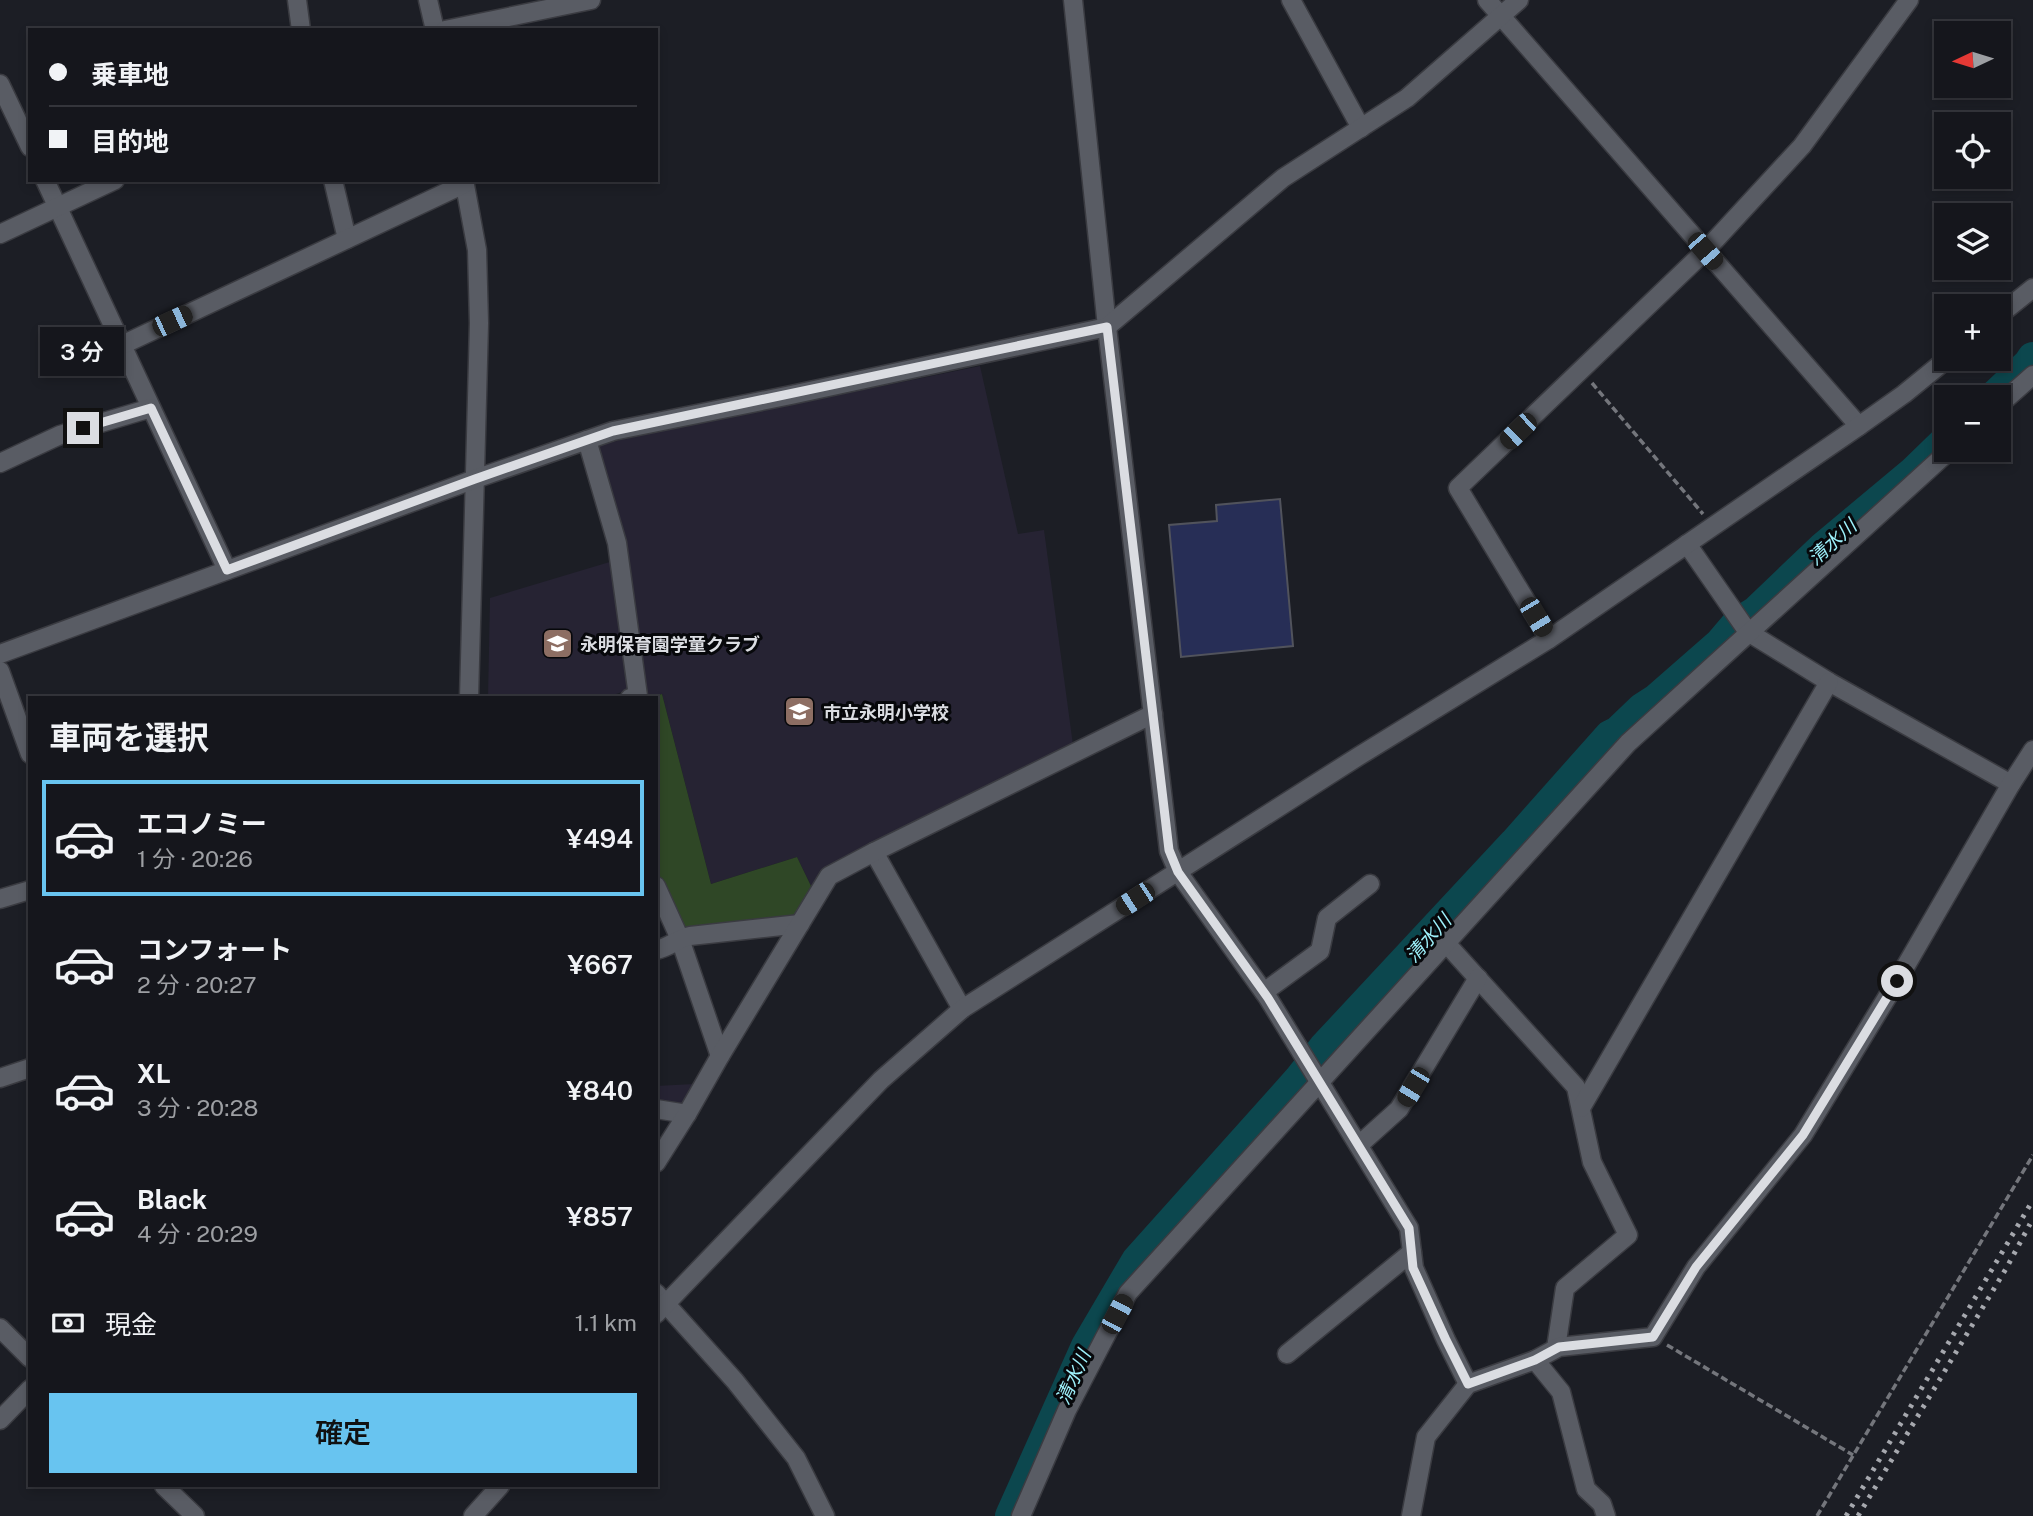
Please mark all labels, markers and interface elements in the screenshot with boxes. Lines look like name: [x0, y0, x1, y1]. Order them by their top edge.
north arrow: [1934, 21, 2011, 98]
map controls: [1934, 21, 2011, 462]
text: 乗車地: [91, 59, 169, 90]
button: locate: [1934, 112, 2011, 189]
text: 目的地: [91, 126, 169, 157]
button: layers: [1934, 203, 2011, 280]
car: [1684, 228, 1727, 274]
button: +: [1934, 294, 2011, 371]
car: [149, 303, 196, 339]
callout: 3 分: [41, 326, 125, 376]
text: 3 分: [60, 338, 104, 365]
button: −: [1934, 385, 2011, 462]
car: [1496, 409, 1541, 453]
route end: [67, 412, 99, 444]
water label: 清水川: [1803, 513, 1862, 569]
car: [1517, 594, 1556, 640]
school or university icon: 永明保育園学童クラブ: [540, 627, 574, 661]
place label: 永明保育園学童クラブ: [580, 634, 760, 655]
school or university icon: 市立永明小学校: [783, 695, 817, 729]
place label: 市立永明小学校: [823, 702, 949, 723]
text: 車両を選択: [49, 719, 209, 756]
icon: car: [53, 807, 116, 870]
text: エコノミー: [137, 808, 267, 839]
text: ¥494: [566, 823, 633, 854]
text: 1 分 · 20:26: [137, 845, 253, 872]
car: [1112, 879, 1159, 919]
water label: 清水川: [1401, 908, 1457, 967]
icon: car: [53, 933, 116, 996]
text: コンフォート: [137, 934, 292, 965]
text: ¥667: [568, 949, 633, 980]
route start: [1881, 965, 1913, 997]
text: 2 分 · 20:27: [137, 971, 257, 998]
text: XL: [137, 1058, 171, 1089]
icon: car: [53, 1059, 116, 1122]
car: [1394, 1064, 1433, 1110]
text: ¥840: [566, 1075, 633, 1106]
text: 3 分 · 20:28: [137, 1094, 258, 1121]
text: Black: [137, 1184, 207, 1215]
icon: car: [53, 1185, 116, 1248]
text: ¥857: [566, 1201, 633, 1232]
text: 4 分 · 20:29: [137, 1220, 258, 1247]
car: [1098, 1291, 1137, 1337]
icon: cash: [49, 1304, 87, 1342]
text: 現金: [105, 1309, 157, 1340]
text: 1.1 km: [575, 1309, 637, 1336]
water label: 清水川: [1051, 1345, 1095, 1408]
button: 確定: [49, 1393, 637, 1473]

